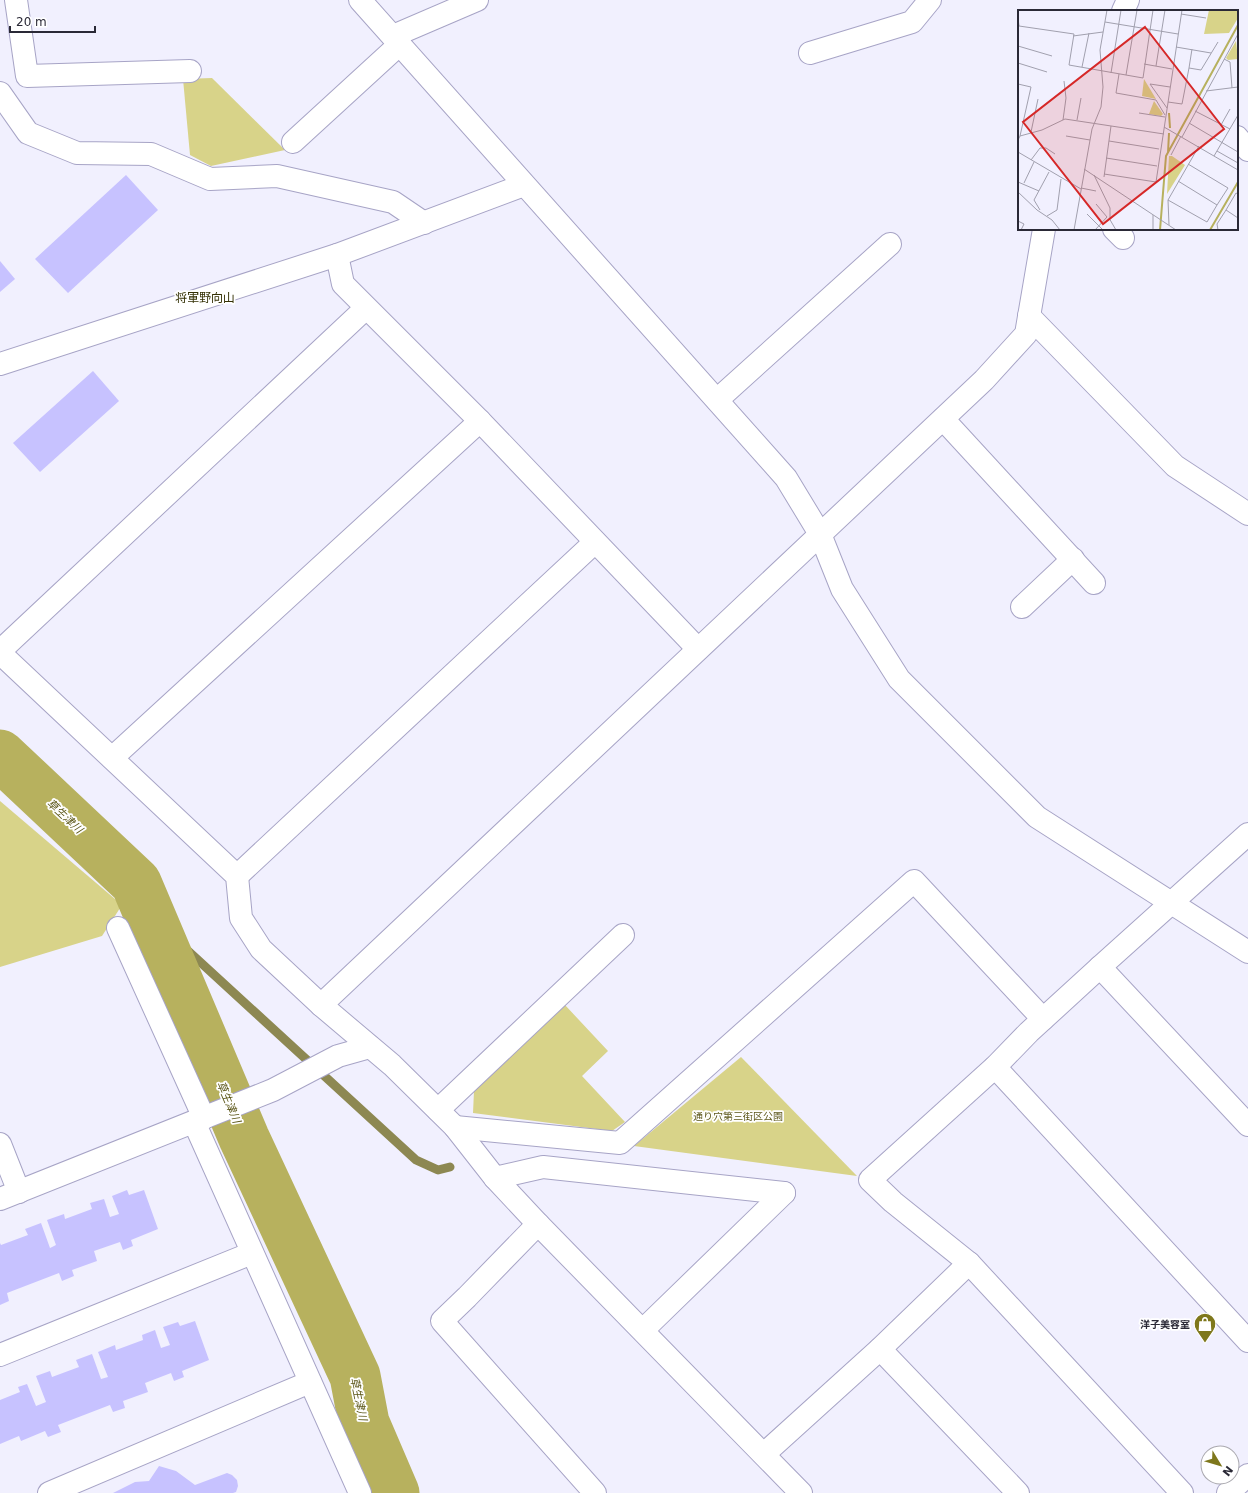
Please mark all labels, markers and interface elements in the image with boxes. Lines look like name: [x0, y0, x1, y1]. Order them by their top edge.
scale bar: [10, 8, 95, 34]
inset map: [1018, 10, 1238, 230]
text: 20 m: [16, 15, 47, 29]
district label: 将軍野向山: [175, 291, 235, 305]
water label: 草生津川: [44, 797, 86, 837]
water label: 草生津川: [214, 1079, 244, 1126]
park label: 通り穴第三街区公園: [693, 1111, 783, 1122]
shop icon: 洋子美容室: [1192, 1311, 1218, 1344]
place label: 洋子美容室: [1140, 1319, 1190, 1330]
water label: 草生津川: [348, 1376, 370, 1423]
north arrow: [1200, 1445, 1240, 1485]
text: N: [1220, 1463, 1235, 1478]

